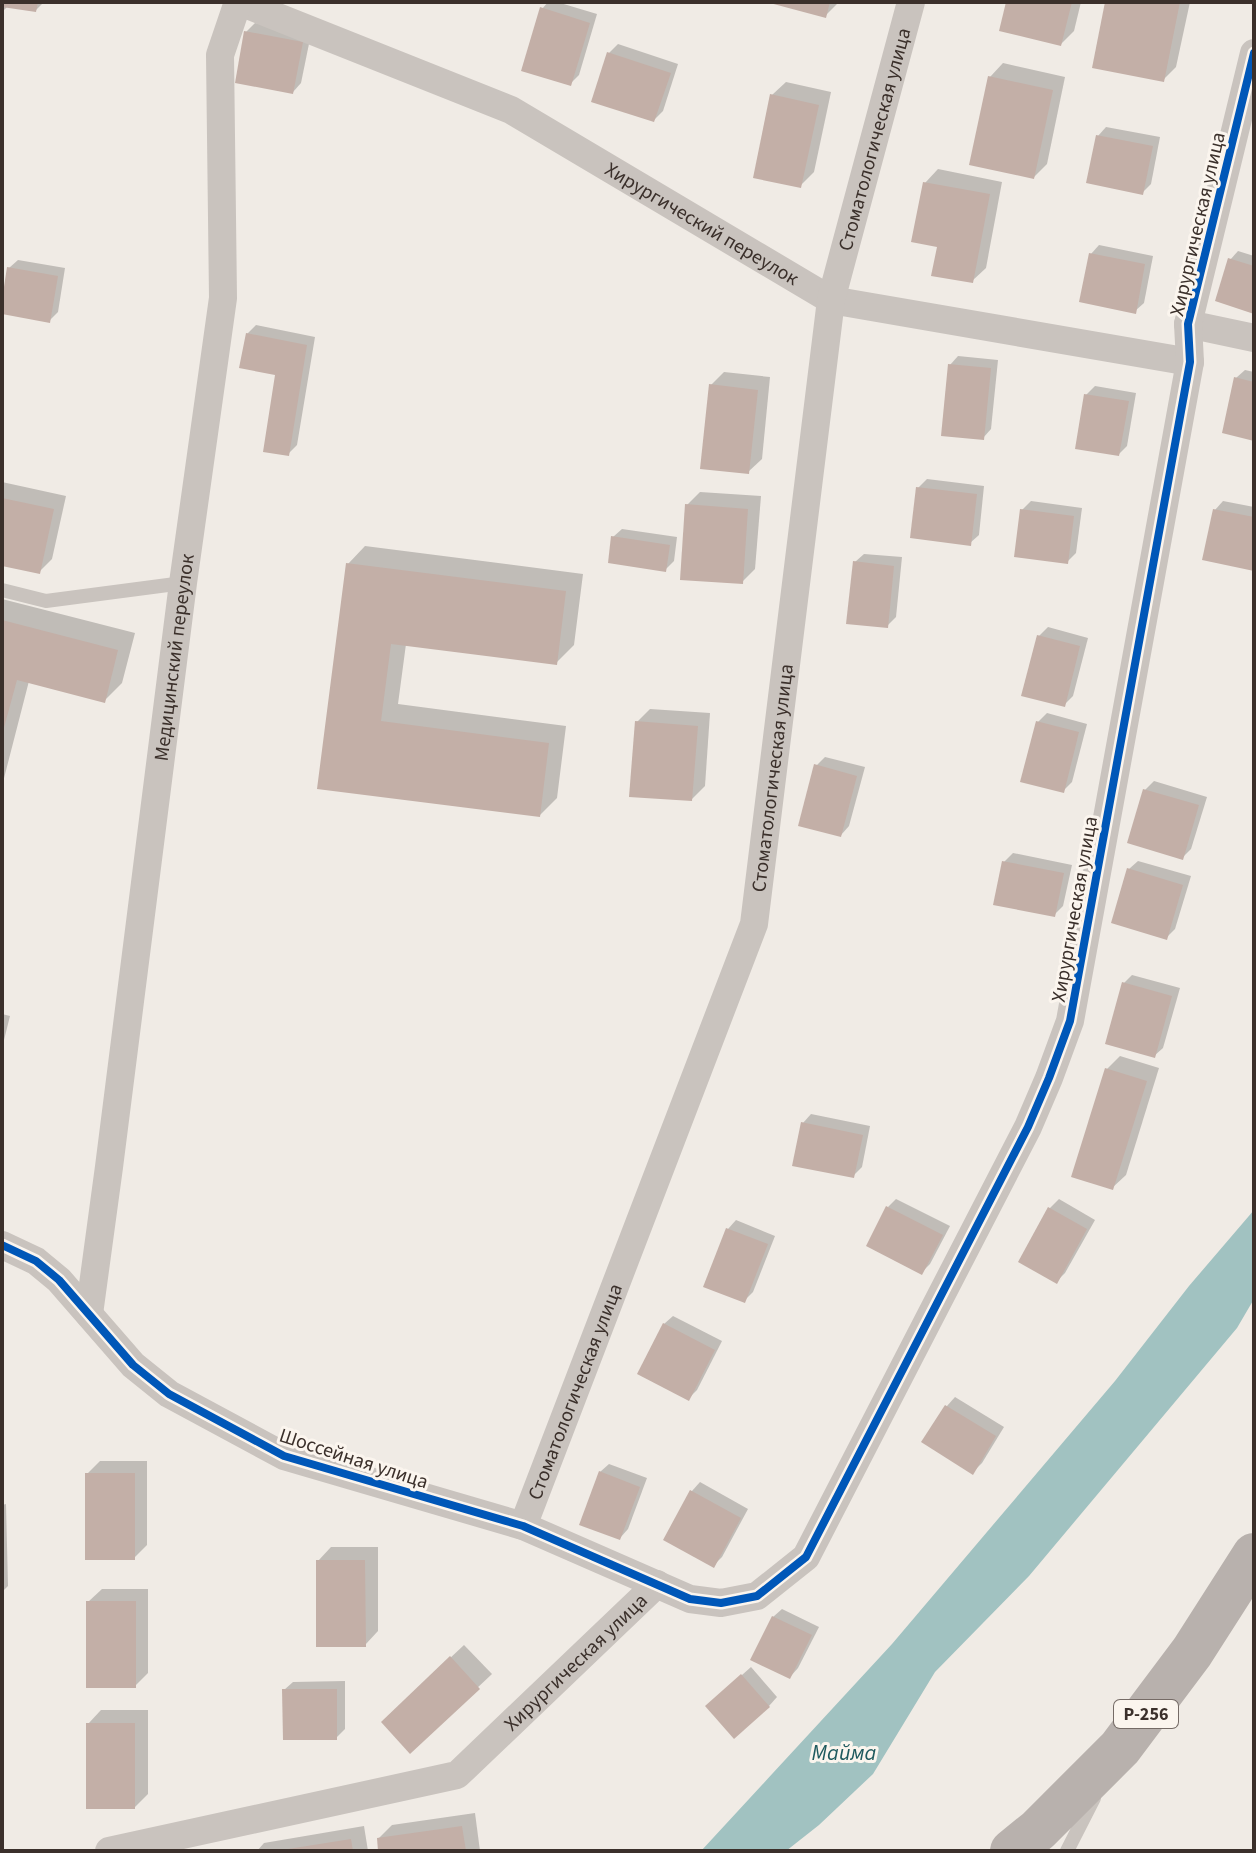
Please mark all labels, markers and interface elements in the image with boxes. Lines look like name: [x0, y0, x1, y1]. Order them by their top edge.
street label: Стоматологическая улица: [832, 25, 918, 254]
street label: Хирургическая улица: [1163, 129, 1233, 319]
street label: Хирургический переулок: [599, 156, 804, 293]
street label: Медицинский переулок: [148, 552, 202, 763]
street label: Стоматологическая улица: [745, 662, 801, 894]
street label: Хирургическая улица: [1045, 814, 1105, 1004]
street label: Стоматологическая улица: [521, 1280, 630, 1504]
street label: Шоссейная улица: [276, 1422, 432, 1496]
street label: Хирургическая улица: [498, 1587, 654, 1738]
road number: Р-256: [1114, 1700, 1178, 1728]
water label: Майма: [812, 1737, 877, 1769]

